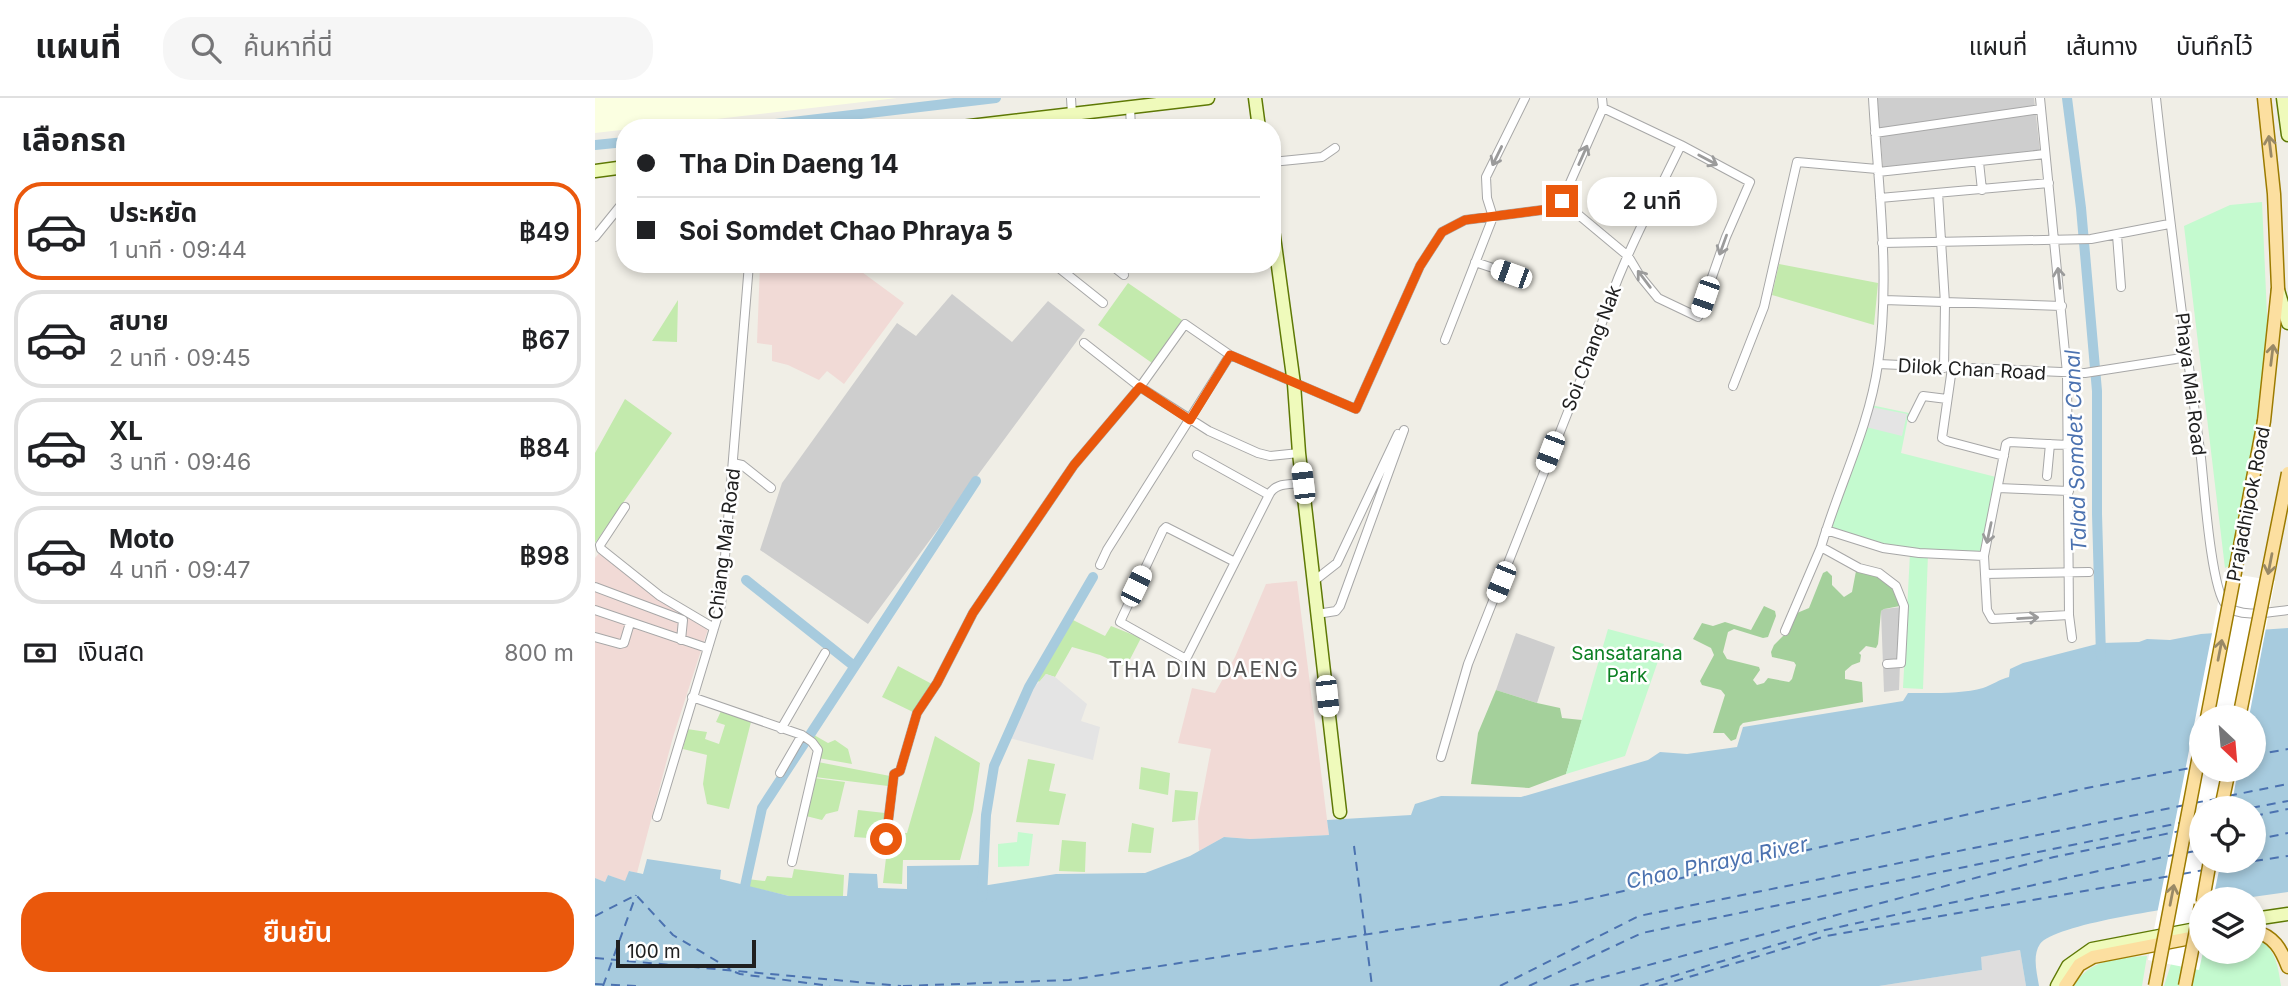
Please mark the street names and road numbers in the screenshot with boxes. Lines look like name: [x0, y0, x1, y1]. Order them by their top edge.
street label: Soi Chang Nak: [1557, 281, 1626, 414]
street label: Phaya Mai Road: [2170, 311, 2211, 457]
street label: Dilok Chan Road: [1897, 354, 2047, 385]
street label: Prajadhipok Road: [2222, 425, 2275, 584]
street label: Chiang Mai Road: [704, 467, 745, 621]

